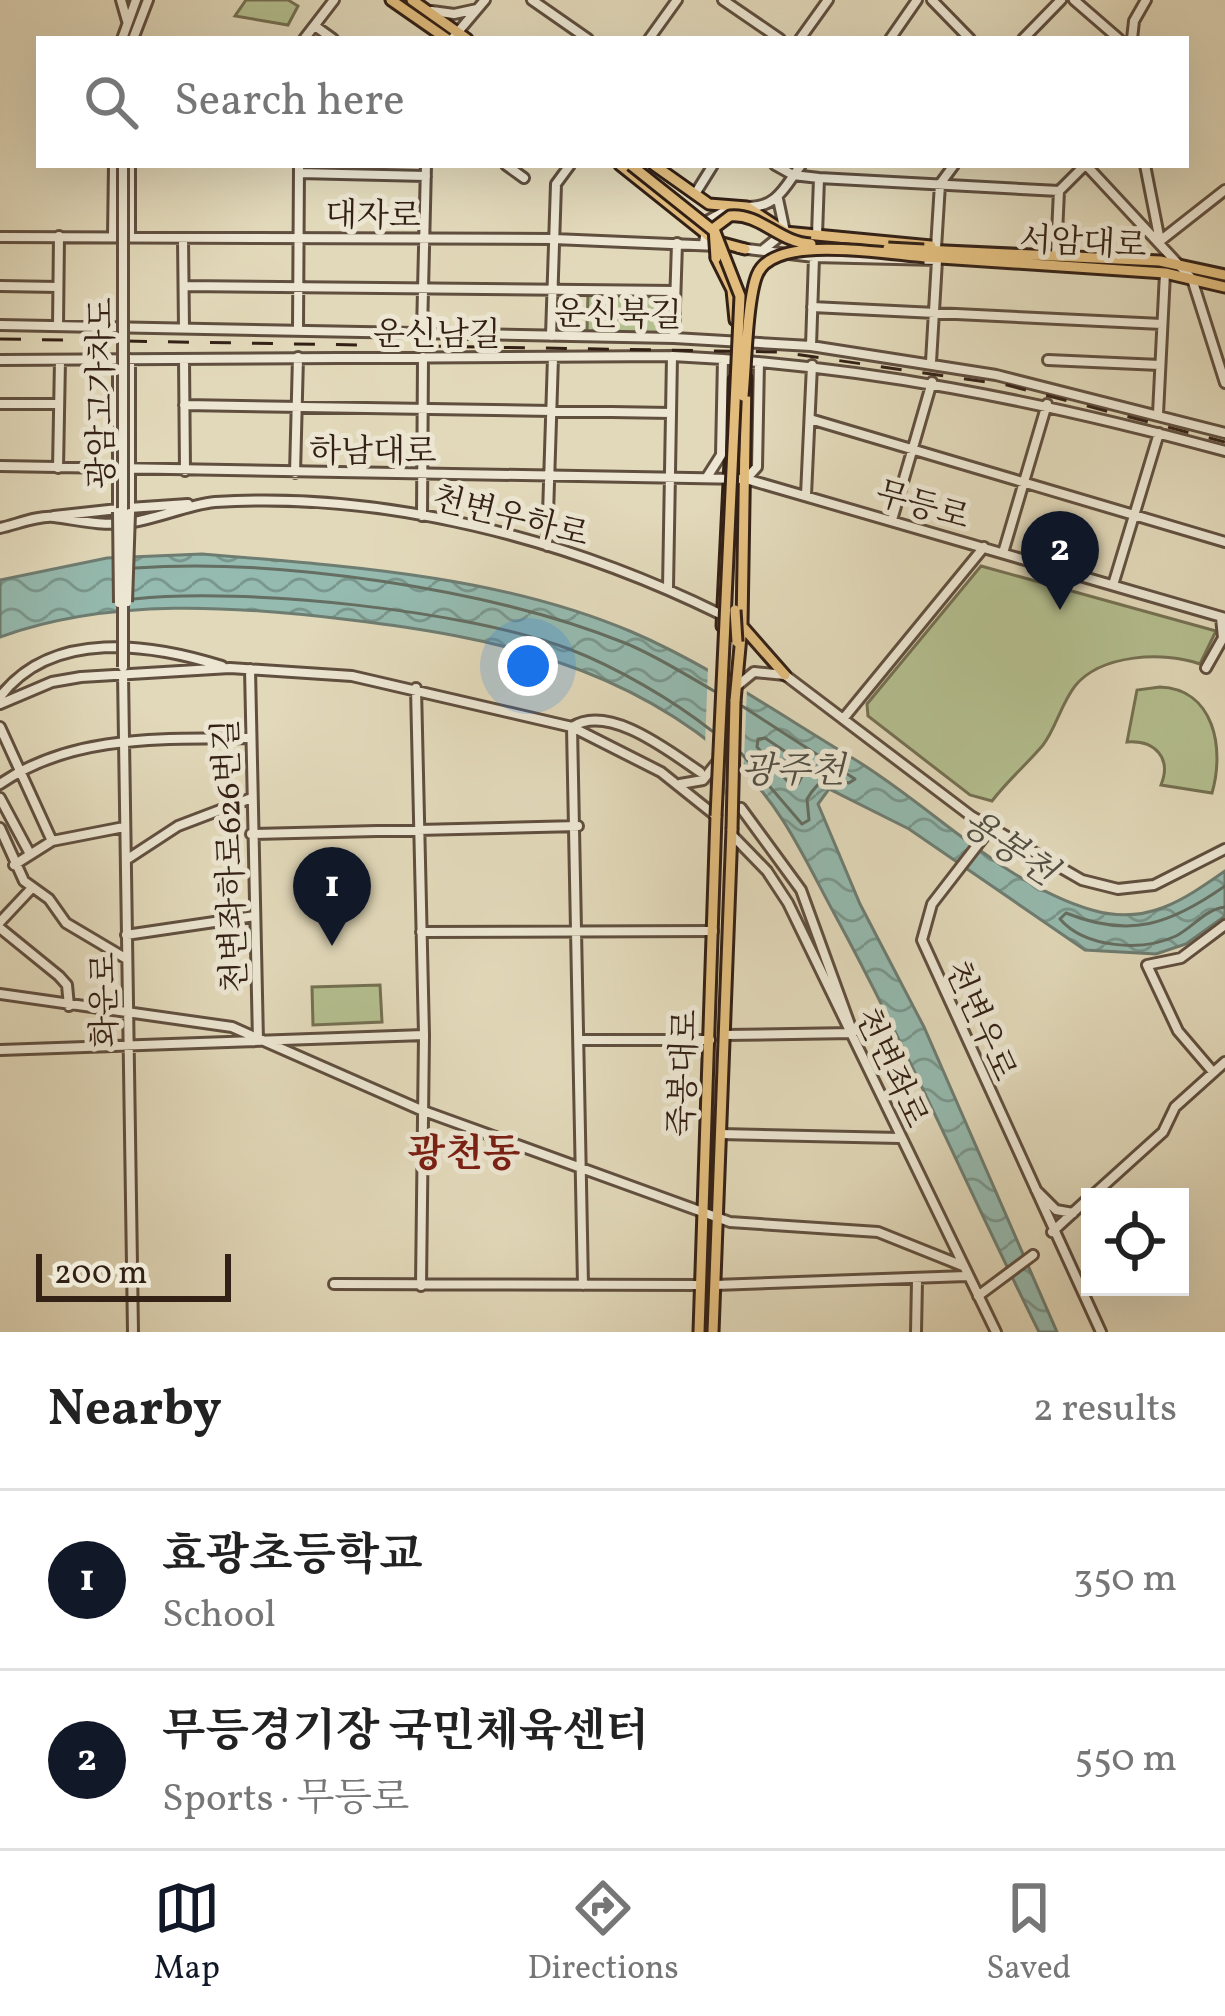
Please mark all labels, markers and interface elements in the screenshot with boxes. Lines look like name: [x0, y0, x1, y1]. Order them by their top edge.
search box: [36, 36, 1189, 168]
icon: search: [78, 69, 144, 135]
text: Search here: [174, 71, 405, 134]
street label: 대자로: [325, 194, 421, 242]
street label: 서암대로: [1018, 219, 1148, 271]
street label: 운신북길: [554, 293, 682, 341]
street label: 광암고가차도: [81, 297, 127, 489]
street label: 운신남길: [373, 314, 501, 360]
street label: 하남대로: [309, 431, 437, 477]
street label: 무등로: [870, 473, 974, 543]
street label: 천변우하로: [427, 477, 593, 561]
pin: 2: [1021, 511, 1099, 610]
your location: [498, 636, 558, 696]
street label: 천변좌하로626번길: [205, 718, 261, 994]
water label: 광주천: [741, 748, 847, 798]
water label: 용봉천: [951, 799, 1067, 900]
pin: 1: [293, 847, 371, 946]
street label: 화운로: [83, 952, 131, 1048]
street label: 천변우로: [931, 954, 1025, 1089]
street label: 천변좌로: [842, 1001, 937, 1136]
street label: 죽봉대로: [661, 1008, 711, 1138]
district label: 광천동: [407, 1129, 521, 1183]
map controls: [1081, 1188, 1189, 1296]
button: locate: [1081, 1188, 1189, 1296]
scale bar: [36, 1248, 231, 1301]
text: 200 m: [54, 1252, 148, 1298]
text: Nearby: [48, 1375, 222, 1446]
text: 2 results: [1033, 1383, 1177, 1437]
text: 효광초등학교: [162, 1526, 423, 1589]
text: 1: [79, 1553, 95, 1607]
text: 350 m: [1073, 1553, 1177, 1607]
text: School: [162, 1589, 276, 1643]
text: 무등경기장 국민체육센터: [162, 1702, 649, 1765]
text: 2: [77, 1733, 97, 1787]
text: 550 m: [1075, 1733, 1177, 1787]
text: Sports · 무등로: [162, 1773, 410, 1827]
tab: Map: [154, 1875, 220, 1993]
tab: Directions: [527, 1875, 679, 1993]
tab: Saved: [986, 1875, 1071, 1993]

